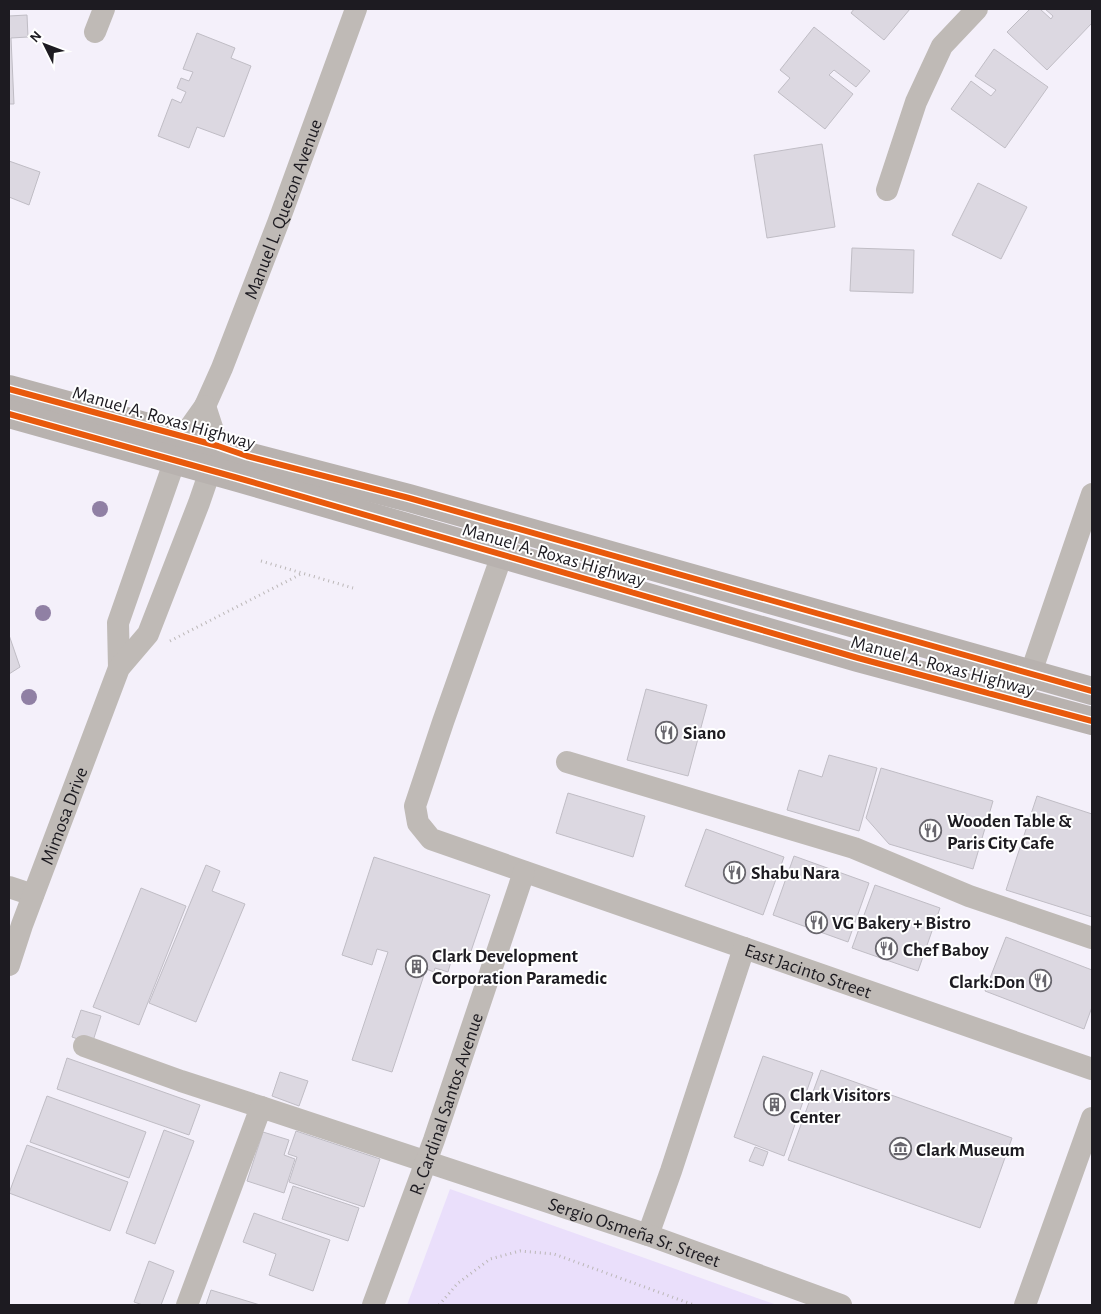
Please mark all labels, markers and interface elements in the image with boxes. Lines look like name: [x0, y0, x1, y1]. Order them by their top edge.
north arrow: [20, 20, 70, 70]
text: N: [28, 29, 45, 45]
street label: Manuel L. Quezon Avenue: [242, 117, 326, 302]
street label: Manuel A. Roxas Highway: [70, 383, 257, 454]
street label: Manuel A. Roxas Highway: [460, 520, 647, 591]
street label: Manuel A. Roxas Highway: [849, 633, 1036, 700]
restaurant icon: Siano: [655, 720, 679, 744]
place label: Siano: [683, 724, 726, 743]
street label: Mimosa Drive: [38, 765, 92, 868]
place label: Wooden Table & Paris City Cafe: [947, 812, 1072, 853]
restaurant icon: Wooden Table & Paris City Cafe: [919, 819, 943, 843]
restaurant icon: Shabu Nara: [723, 860, 747, 884]
place label: Shabu Nara: [751, 864, 840, 883]
restaurant icon: VG Bakery + Bistro: [804, 910, 828, 934]
place label: VG Bakery + Bistro: [832, 914, 971, 933]
restaurant icon: Chef Baboy: [875, 937, 899, 961]
street label: East Jacinto Street: [742, 941, 874, 1002]
place label: Chef Baboy: [903, 941, 989, 960]
place label: Clark Development Corporation Paramedic: [432, 947, 607, 988]
building icon: Clark Development Corporation Paramedic: [404, 954, 428, 978]
restaurant icon: Clark:Don: [1029, 969, 1053, 993]
place label: Clark:Don: [949, 973, 1025, 992]
street label: R. Cardinal Santos Avenue: [407, 1011, 487, 1198]
place label: Clark Visitors Center: [790, 1086, 890, 1127]
building icon: Clark Visitors Center: [762, 1093, 786, 1117]
museum icon: Clark Museum: [888, 1137, 912, 1161]
place label: Clark Museum: [916, 1141, 1025, 1160]
street label: Sergio Osmeña Sr. Street: [546, 1195, 722, 1271]

